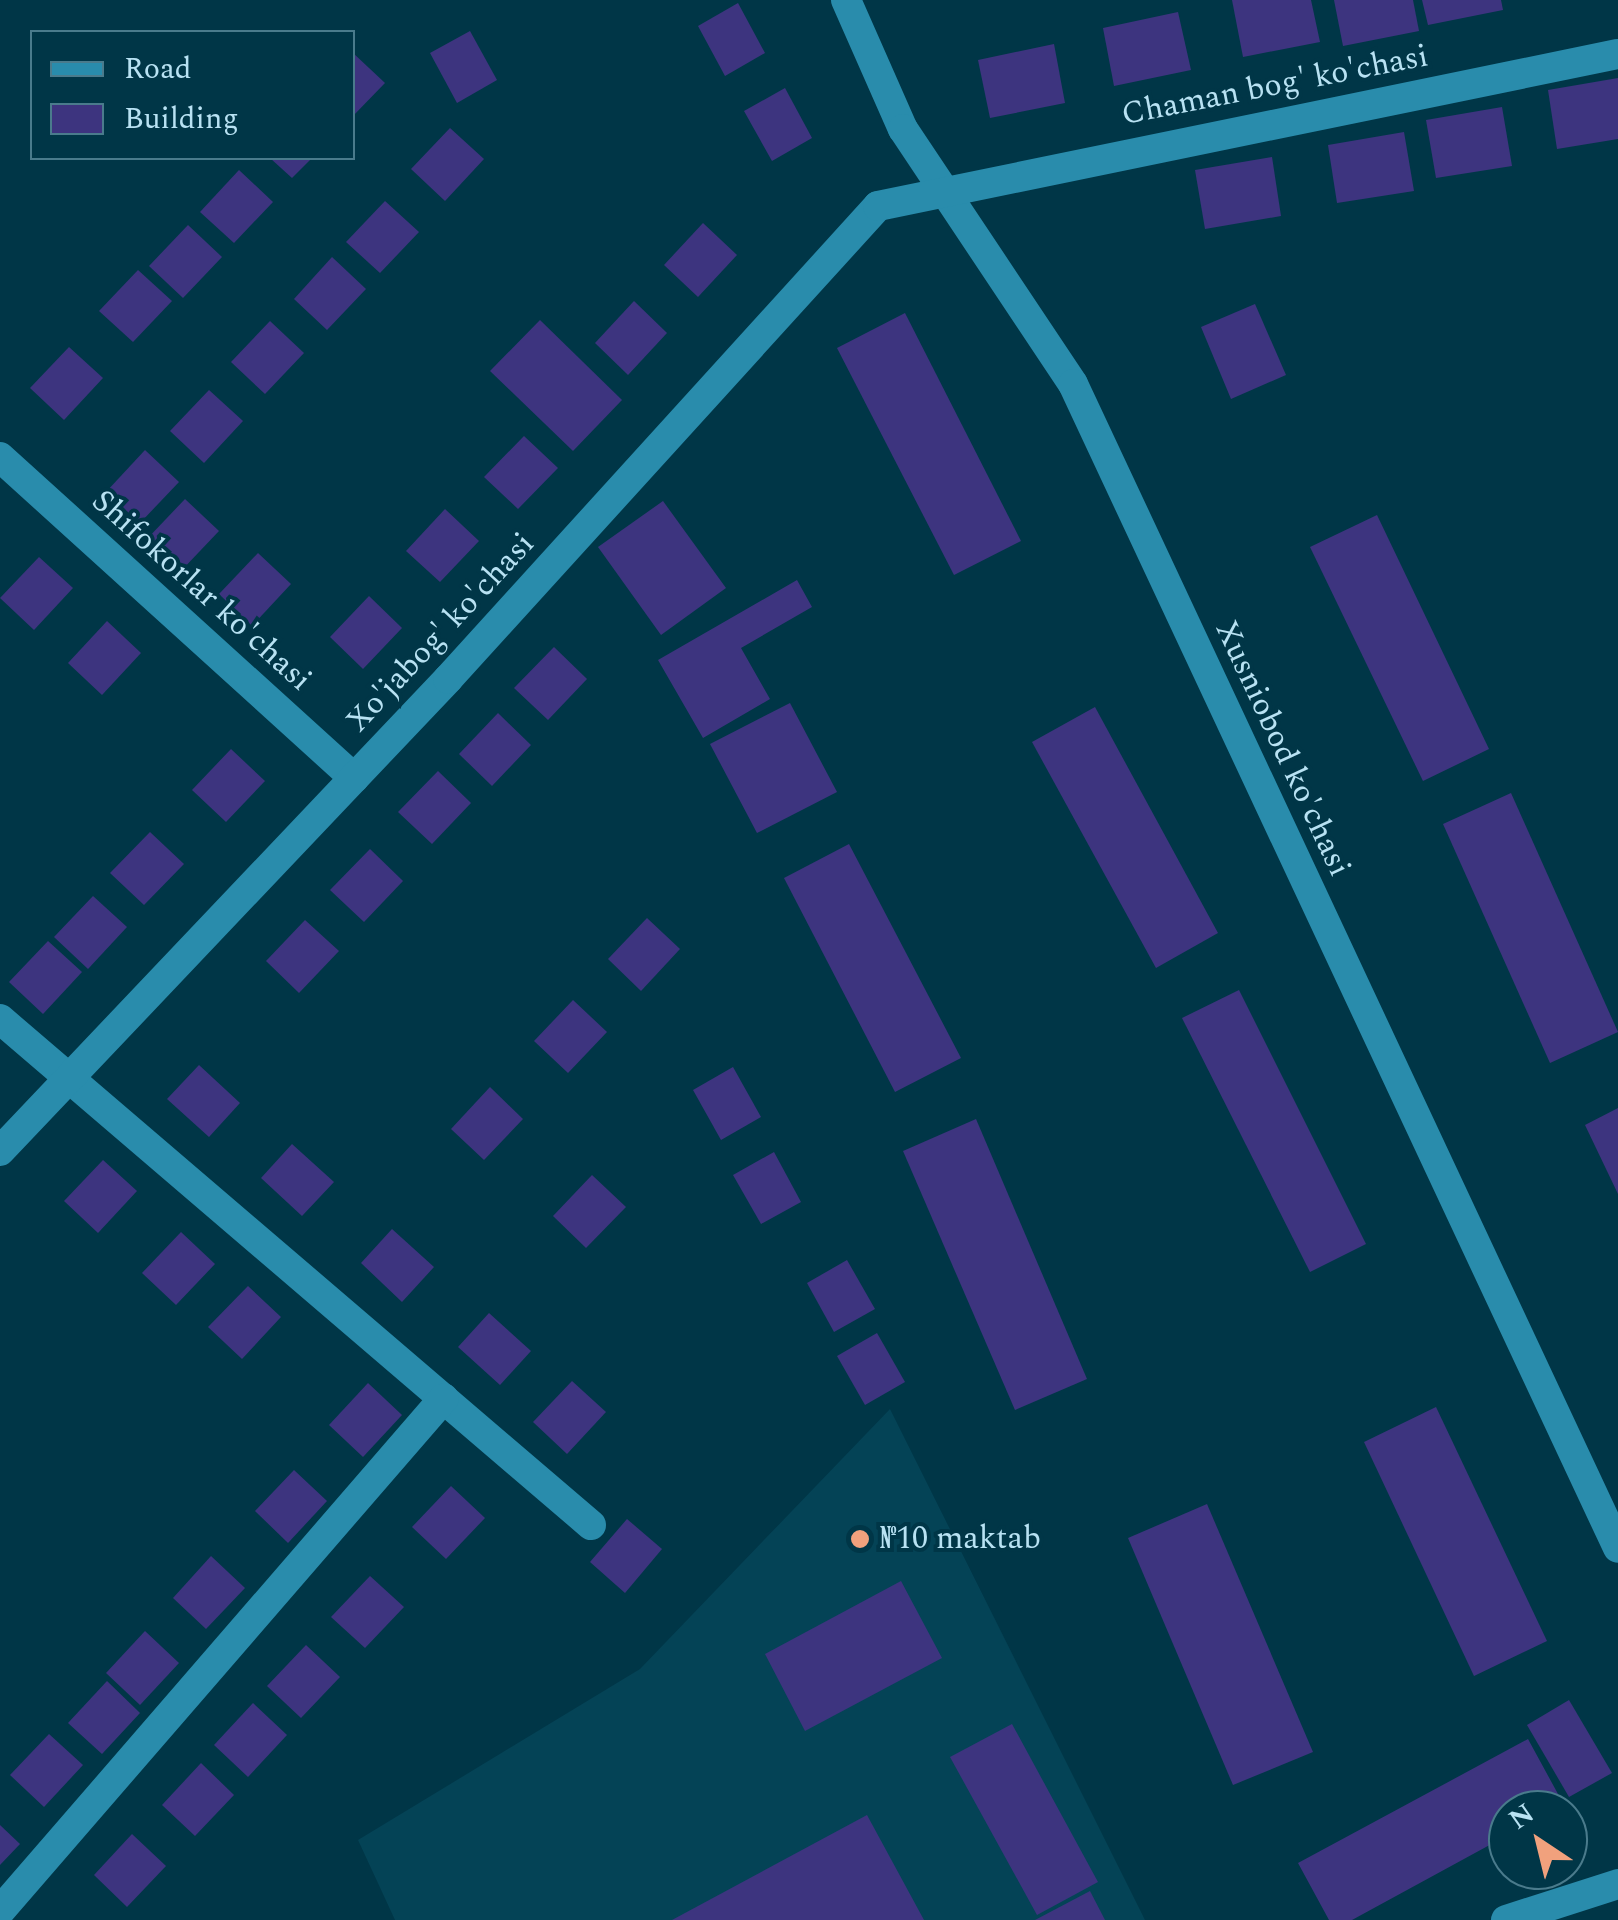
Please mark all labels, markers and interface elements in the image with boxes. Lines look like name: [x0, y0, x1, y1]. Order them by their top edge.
legend: [30, 30, 355, 160]
street label: Chaman bog' ko'chasi: [1118, 37, 1432, 135]
text: Road: [124, 46, 192, 92]
text: Building: [124, 96, 239, 142]
street label: Shifokorlar ko'chasi: [83, 482, 319, 700]
street label: Xo'jabog' ko'chasi: [339, 525, 543, 741]
street label: Xusniobod ko'chasi: [1206, 615, 1358, 883]
place label: №10 maktab: [880, 1520, 1041, 1558]
marker: №10 maktab: [849, 1528, 871, 1550]
north arrow: [1488, 1790, 1588, 1890]
text: N: [1500, 1792, 1543, 1841]

